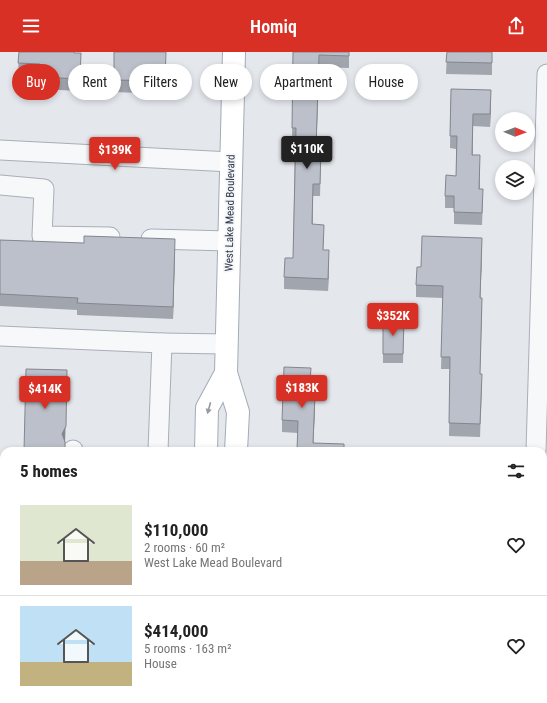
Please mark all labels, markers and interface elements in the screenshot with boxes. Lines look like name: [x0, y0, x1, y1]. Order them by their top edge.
icon: menu: [20, 15, 42, 37]
icon: share: [505, 15, 527, 37]
text: Homiq: [250, 16, 297, 37]
chip: Buy: [12, 64, 60, 100]
chip: Rent: [68, 64, 121, 100]
chip: Filters: [129, 64, 192, 100]
chip: New: [200, 64, 252, 100]
chip: Apartment: [260, 64, 347, 100]
chip: House: [355, 64, 418, 100]
north arrow: [495, 112, 535, 152]
map controls: [495, 112, 535, 200]
pin: $110K: [279, 136, 335, 170]
pin: $139K: [87, 137, 143, 171]
text: $110K: [290, 141, 324, 156]
text: $139K: [98, 142, 132, 157]
street label: West Lake Mead Boulevard: [222, 154, 238, 272]
button: layers: [495, 160, 535, 200]
pin: $352K: [365, 303, 421, 337]
text: $352K: [376, 308, 410, 323]
pin: $183K: [274, 375, 330, 409]
pin: $414K: [17, 376, 73, 410]
text: $183K: [285, 380, 319, 395]
text: $414K: [28, 381, 62, 396]
one-way arrow: [206, 403, 212, 415]
icon: filters: [505, 460, 527, 482]
text: 5 homes: [20, 461, 78, 481]
text: $110,000: [144, 520, 208, 540]
icon: home: [52, 521, 100, 569]
icon: heart: [505, 534, 527, 556]
text: 2 rooms · 60 m²: [144, 540, 225, 555]
text: West Lake Mead Boulevard: [144, 555, 282, 570]
text: $414,000: [144, 621, 208, 641]
icon: home: [52, 622, 100, 670]
icon: heart: [505, 635, 527, 657]
text: 5 rooms · 163 m²: [144, 641, 231, 656]
text: House: [144, 656, 177, 671]

